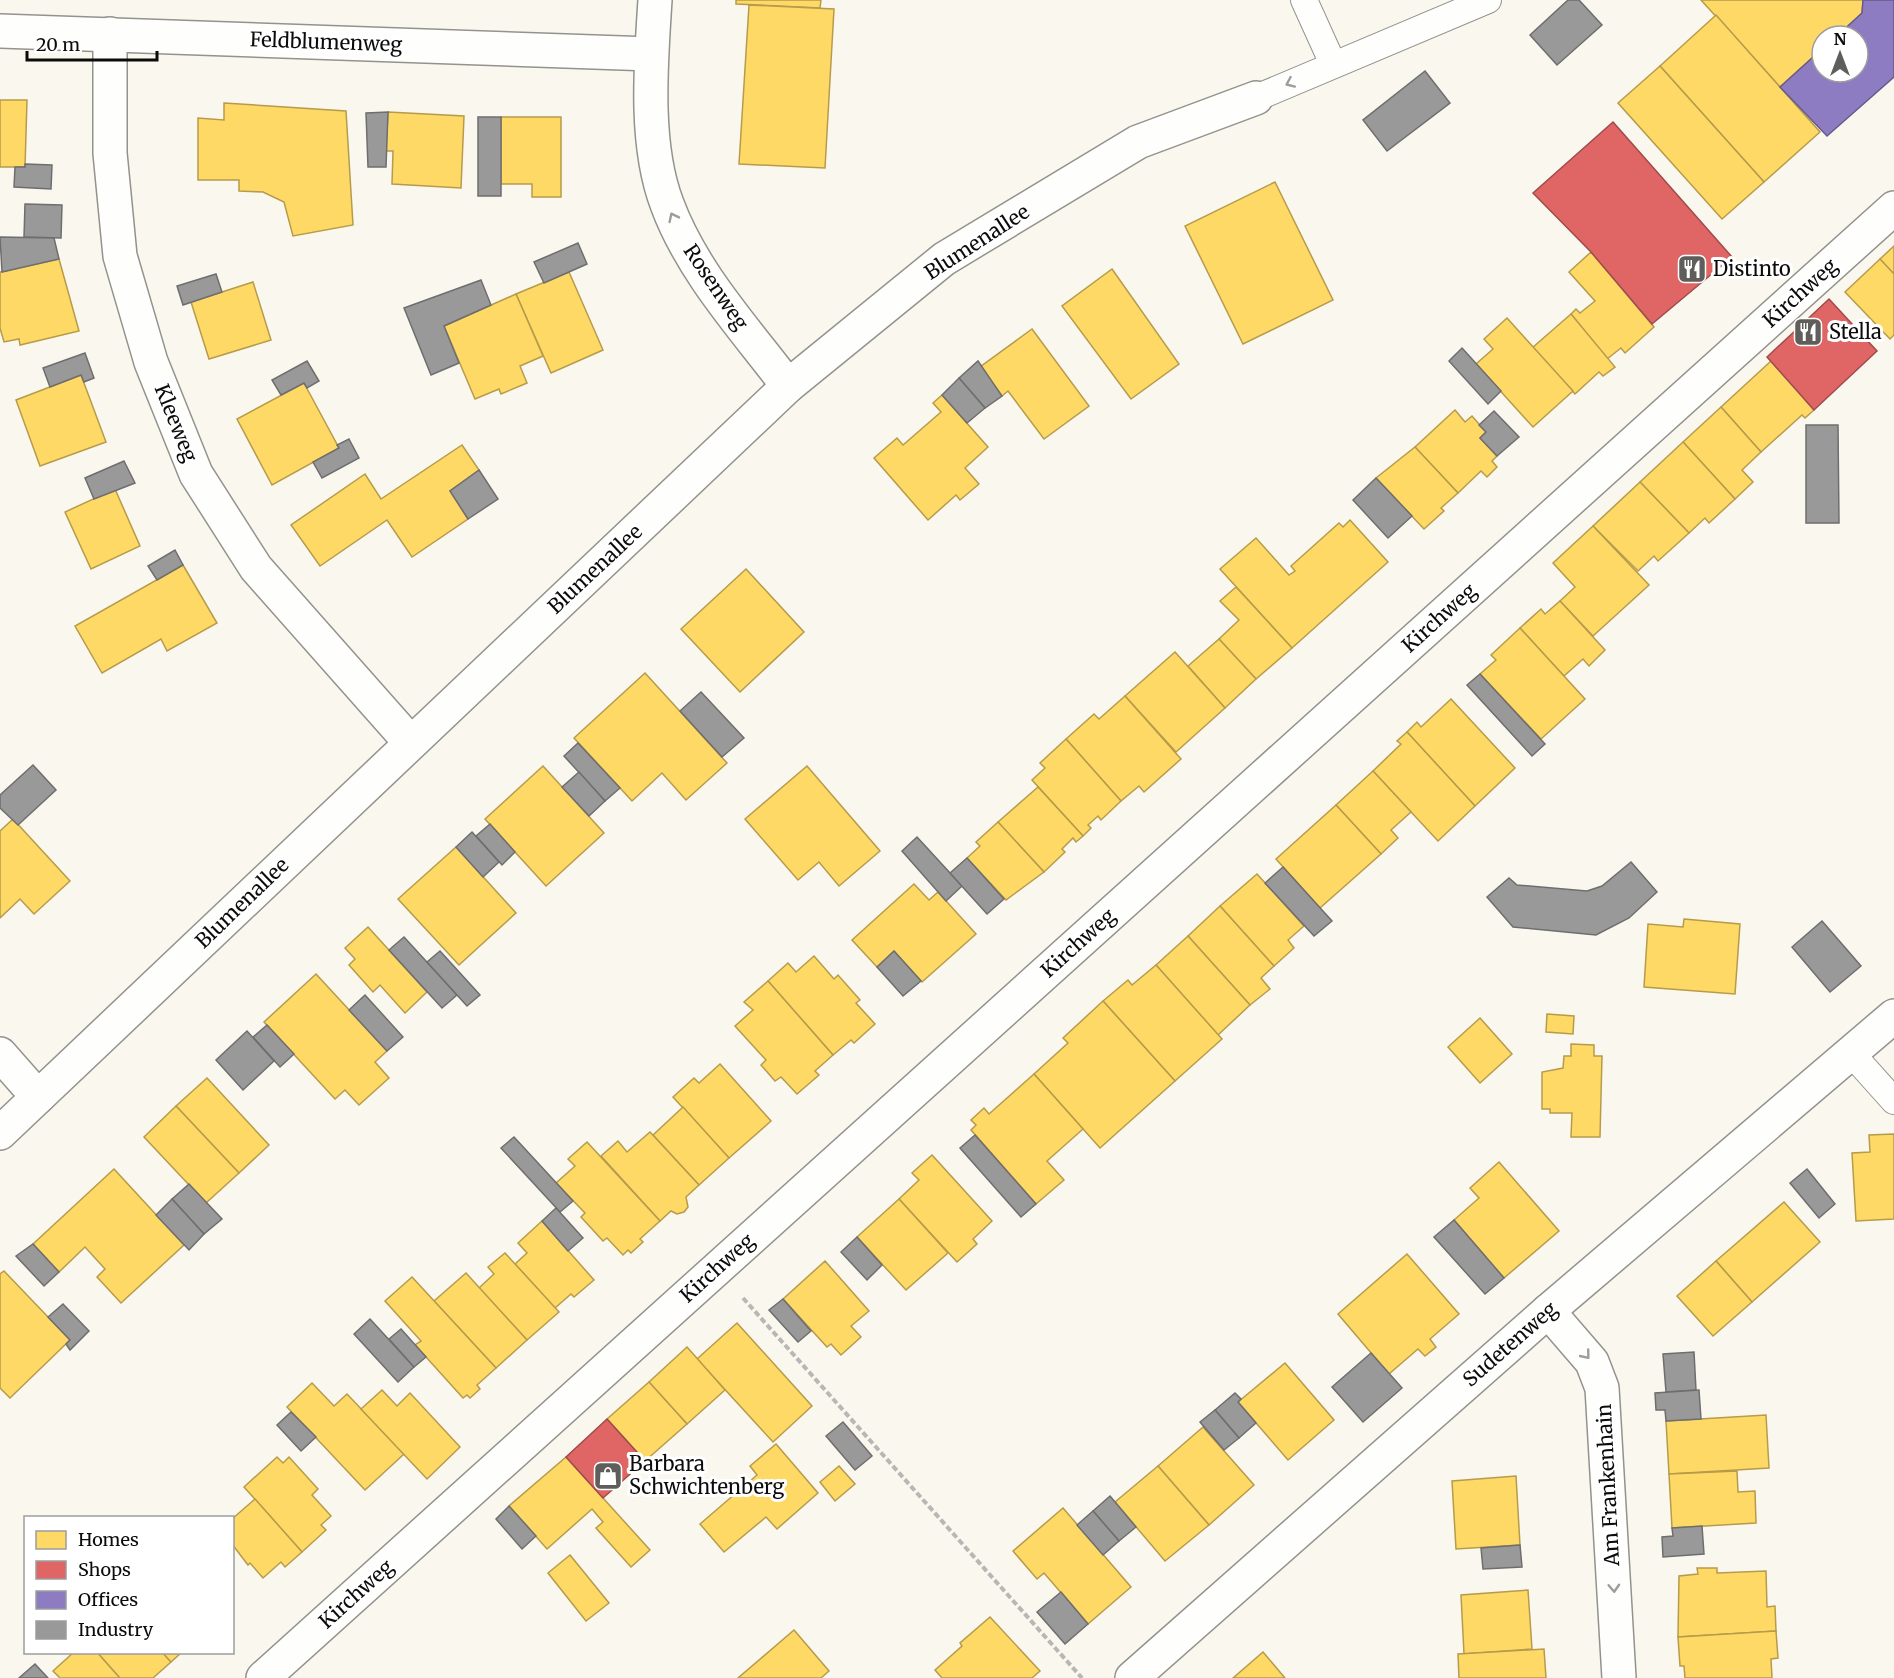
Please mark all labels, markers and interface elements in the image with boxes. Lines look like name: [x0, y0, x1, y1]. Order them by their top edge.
scale bar: [27, 24, 158, 62]
north arrow: [1810, 24, 1870, 84]
street label: Feldblumenweg: [249, 26, 403, 57]
text: N: [1834, 29, 1847, 49]
text: 20 m: [36, 33, 80, 56]
one-way arrow: [1286, 76, 1297, 88]
street label: Blumenallee: [920, 198, 1034, 285]
one-way arrow: [668, 212, 680, 223]
street label: Rosenweg: [679, 239, 754, 334]
restaurant icon: Distinto: [1676, 253, 1708, 285]
street label: Kirchweg: [1757, 253, 1842, 332]
place label: Distinto: [1713, 256, 1791, 281]
restaurant icon: Stella: [1792, 316, 1824, 348]
place label: Stella: [1829, 319, 1882, 344]
street label: Kleeweg: [150, 380, 203, 465]
street label: Blumenallee: [542, 519, 647, 619]
street label: Kirchweg: [1396, 578, 1481, 657]
street label: Blumenallee: [190, 852, 293, 953]
street label: Kirchweg: [1035, 903, 1120, 982]
street label: Kirchweg: [674, 1228, 759, 1307]
street label: Sudetenweg: [1457, 1296, 1562, 1391]
one-way arrow: [1579, 1349, 1590, 1360]
street label: Am Frankenhain: [1591, 1403, 1624, 1568]
place label: Barbara Schwichtenberg: [629, 1451, 784, 1499]
shop icon: Barbara Schwichtenberg: [592, 1460, 624, 1492]
legend: [24, 1516, 234, 1654]
text: Homes: [78, 1528, 139, 1551]
street label: Kirchweg: [313, 1554, 398, 1633]
text: Shops: [78, 1558, 131, 1581]
one-way arrow: [1607, 1583, 1620, 1592]
text: Offices: [78, 1588, 138, 1611]
text: Industry: [78, 1618, 154, 1641]

